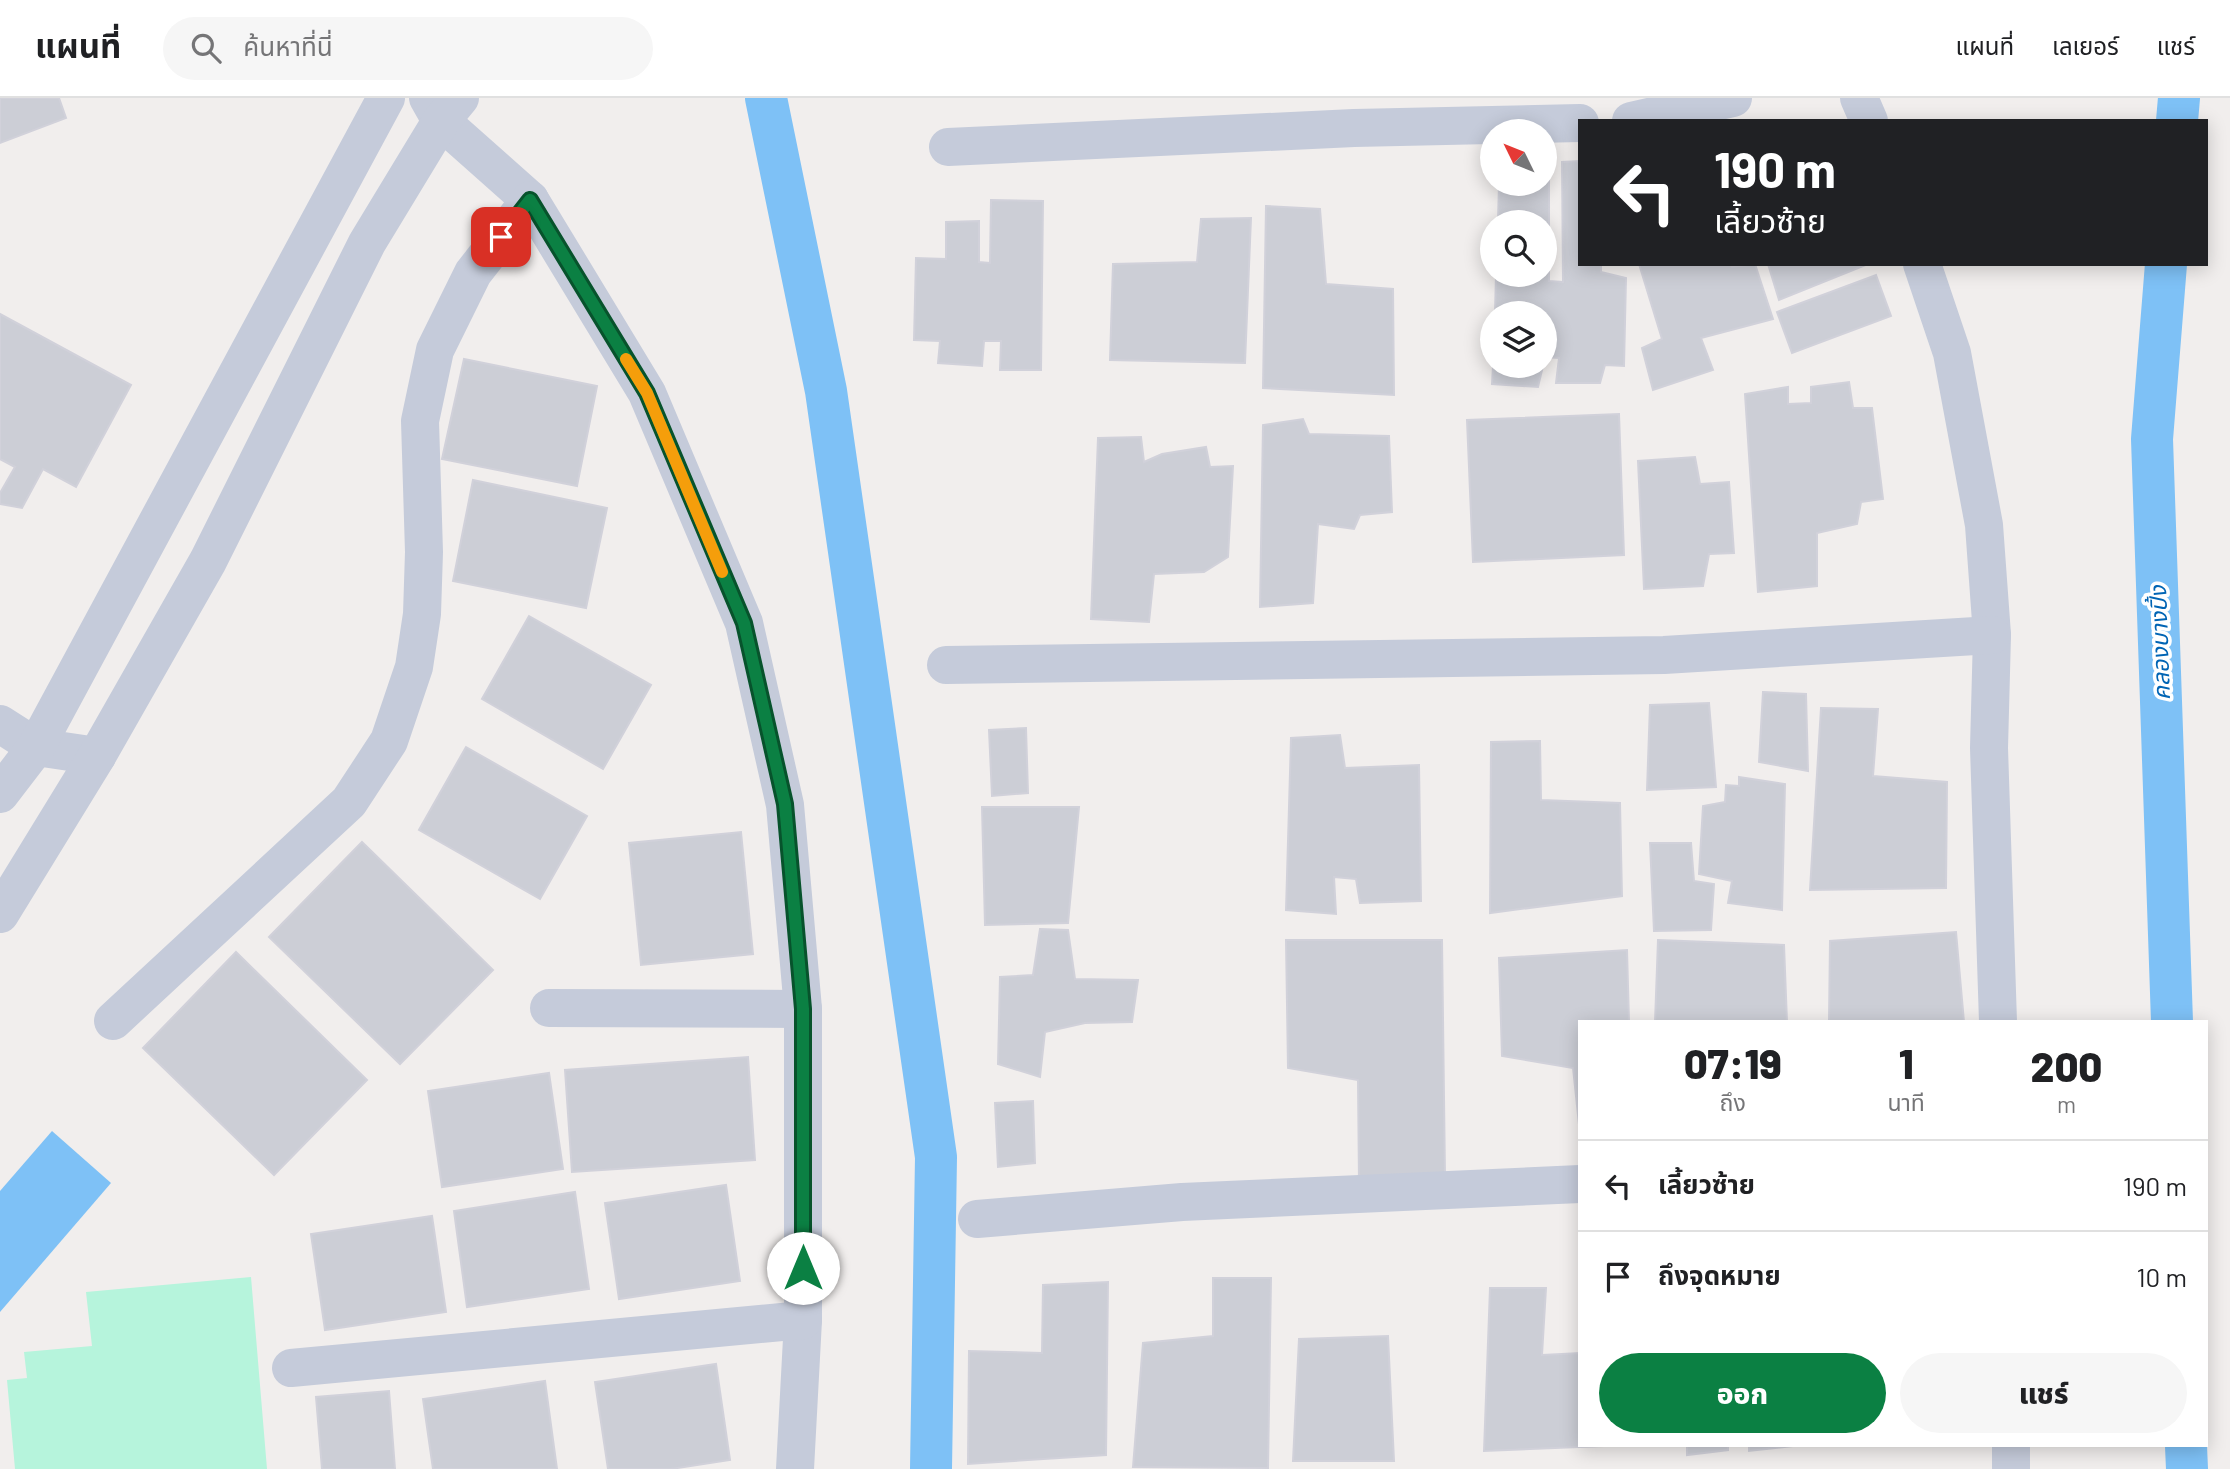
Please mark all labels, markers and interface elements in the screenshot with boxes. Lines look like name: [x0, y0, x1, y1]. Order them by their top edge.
search box: [163, 17, 653, 80]
text: แผนที่: [35, 25, 121, 65]
icon: search: [187, 29, 225, 67]
text: ค้นหาที่นี่: [243, 30, 333, 61]
text: แผนที่: [1956, 31, 2014, 60]
text: เลเยอร์: [2052, 31, 2119, 60]
text: แชร์: [2157, 31, 2195, 60]
north arrow: [1480, 119, 1558, 196]
map controls: [1480, 119, 1557, 378]
text: 190 m: [1714, 139, 1836, 198]
icon: left: [1599, 147, 1690, 238]
text: เลี้ยวซ้าย: [1714, 201, 1826, 239]
pin: [471, 207, 531, 267]
button: search: [1480, 210, 1557, 287]
icon: arrive: [482, 218, 520, 256]
button: layers: [1480, 301, 1557, 378]
water label: คลองบางปิ้ง: [2143, 584, 2175, 701]
text: 07:19: [1684, 1037, 1782, 1087]
text: 1: [1899, 1037, 1914, 1087]
text: 200: [2031, 1040, 2102, 1090]
text: ถึง: [1720, 1088, 1746, 1116]
text: นาที: [1887, 1088, 1925, 1116]
text: m: [2057, 1090, 2076, 1118]
icon: left: [1599, 1167, 1637, 1205]
text: เลี้ยวซ้าย: [1658, 1168, 1755, 1199]
text: 190 m: [2123, 1170, 2187, 1201]
position arrow: [766, 1231, 840, 1305]
icon: arrive: [1599, 1258, 1637, 1296]
text: ถึงจุดหมาย: [1658, 1259, 1781, 1290]
text: 10 m: [2137, 1261, 2187, 1292]
button: ออก: [1599, 1353, 1886, 1433]
button: แชร์: [1900, 1353, 2187, 1433]

